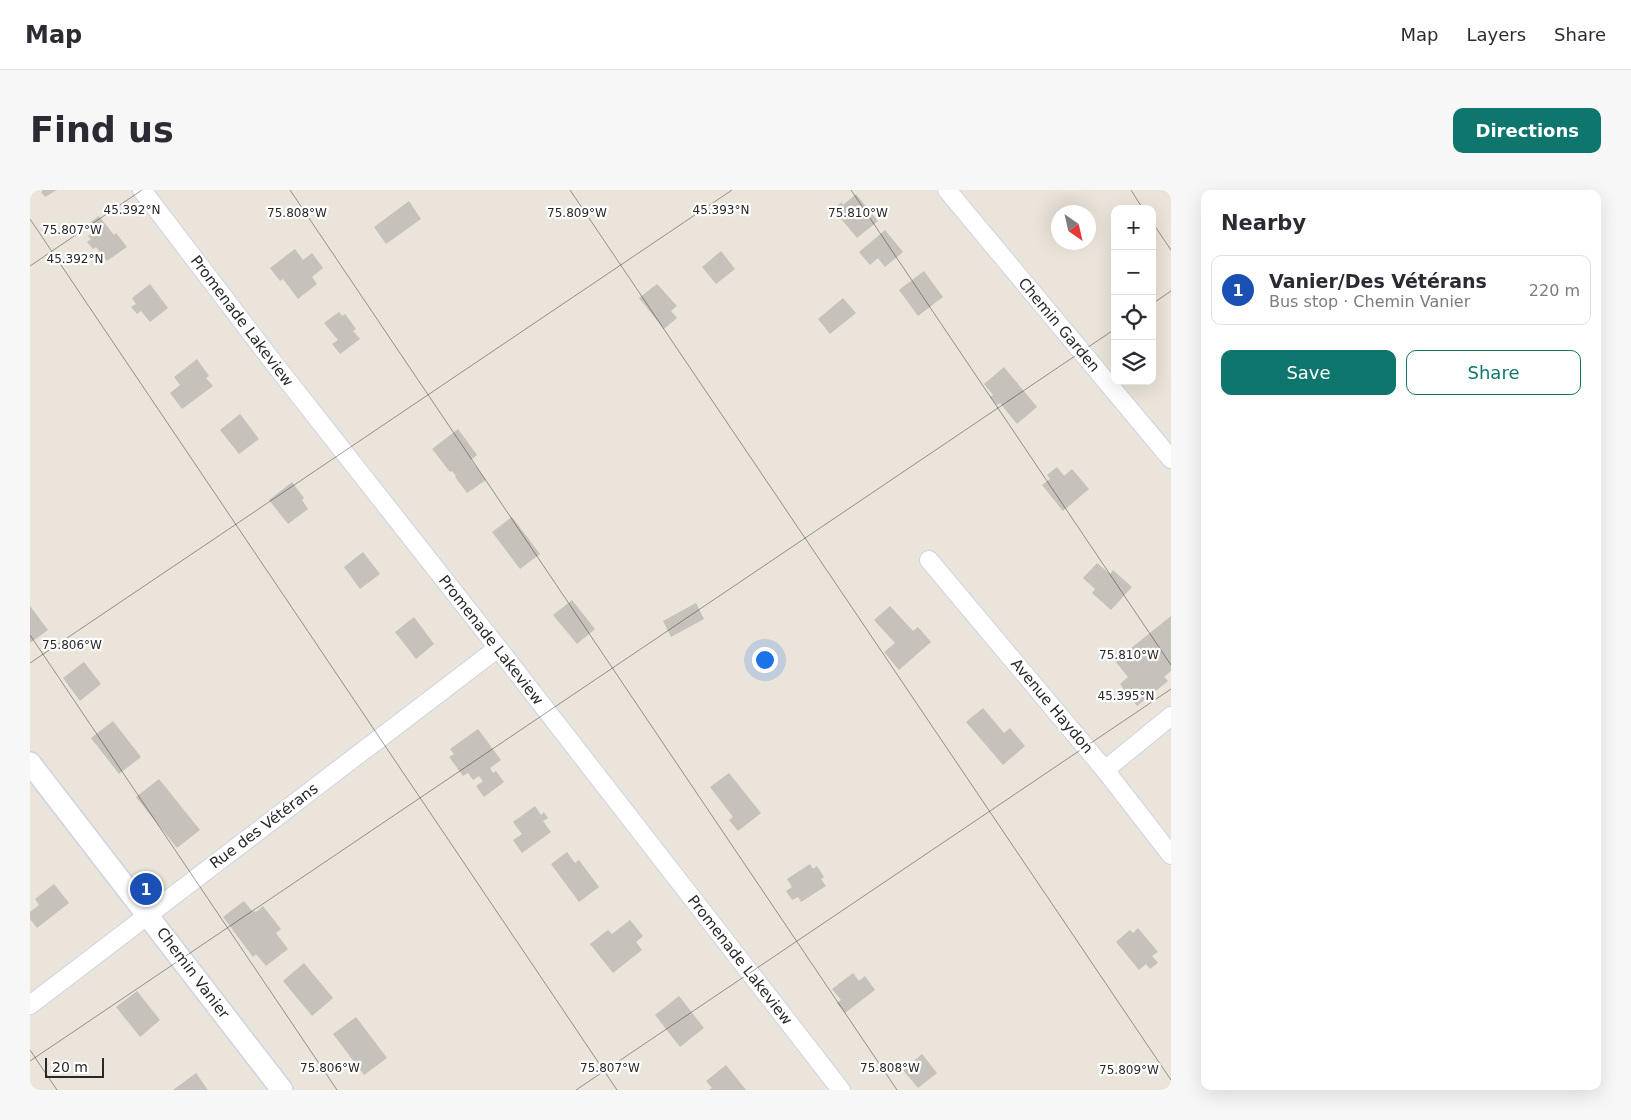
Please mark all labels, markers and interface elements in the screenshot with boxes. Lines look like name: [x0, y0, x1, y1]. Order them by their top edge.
text: Map: [25, 21, 82, 49]
text: Map: [1400, 24, 1438, 45]
text: Layers: [1466, 24, 1526, 45]
text: Share: [1554, 24, 1606, 45]
button: Directions: [1453, 108, 1601, 153]
text: Find us: [30, 110, 174, 150]
text: 45.392°N: [104, 203, 160, 217]
text: 45.393°N: [693, 203, 749, 217]
north arrow: [1051, 205, 1096, 250]
map controls: [1111, 205, 1156, 385]
button: +: [1111, 205, 1156, 250]
text: 75.808°W: [267, 206, 327, 220]
text: 75.809°W: [547, 206, 607, 220]
text: 75.810°W: [828, 206, 888, 220]
text: Nearby: [1221, 211, 1306, 235]
text: 75.807°W: [42, 223, 102, 237]
button: −: [1111, 250, 1156, 295]
text: 45.392°N: [47, 252, 103, 266]
street label: Promenade Lakeview: [187, 252, 297, 390]
text: Vanier/Des Vétérans: [1269, 270, 1487, 292]
street label: Chemin Garden: [1014, 274, 1104, 376]
text: 1: [1232, 281, 1244, 300]
text: 220 m: [1529, 281, 1580, 300]
text: Bus stop · Chemin Vanier: [1269, 292, 1470, 311]
button: locate: [1111, 295, 1156, 340]
button: layers: [1111, 340, 1156, 385]
button: Save: [1221, 350, 1396, 395]
button: Share: [1406, 350, 1581, 395]
street label: Promenade Lakeview: [435, 572, 547, 708]
text: 75.806°W: [42, 638, 102, 652]
your location: [752, 647, 778, 673]
text: 75.810°W: [1099, 648, 1159, 662]
street label: Avenue Haydon: [1007, 655, 1097, 757]
text: 45.395°N: [1098, 689, 1154, 703]
street label: Rue des Vétérans: [206, 779, 322, 873]
pin: 1: [130, 870, 162, 908]
street label: Promenade Lakeview: [684, 892, 796, 1028]
street label: Chemin Vanier: [153, 924, 234, 1023]
scale bar: [45, 1055, 104, 1078]
text: 20 m: [52, 1059, 88, 1075]
text: 75.806°W: [300, 1061, 360, 1075]
text: 75.807°W: [580, 1061, 640, 1075]
text: 75.808°W: [860, 1061, 920, 1075]
text: 75.809°W: [1099, 1063, 1159, 1077]

